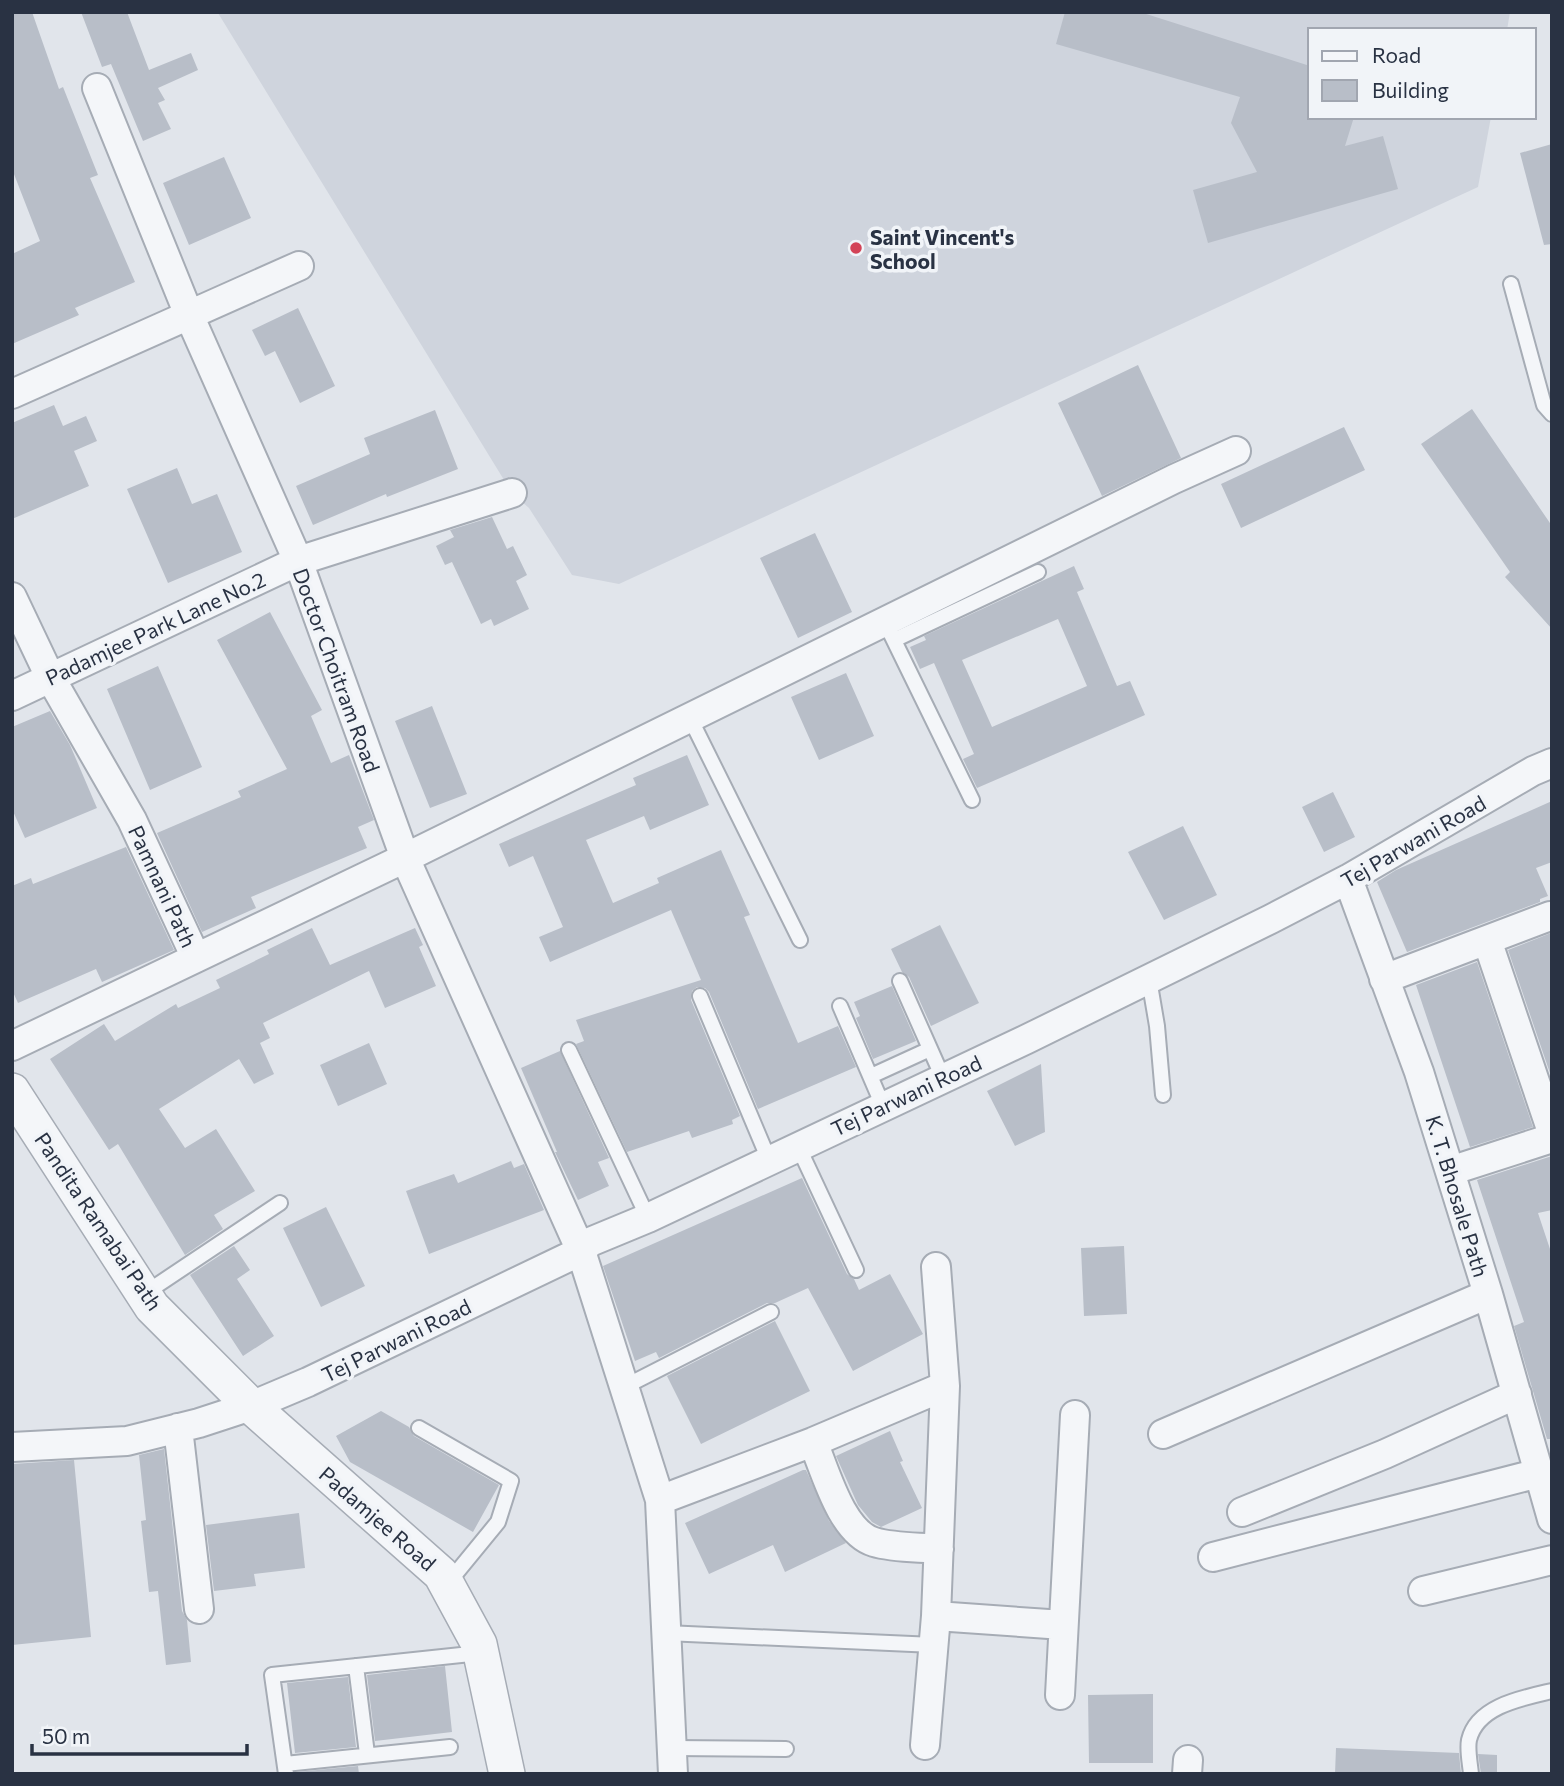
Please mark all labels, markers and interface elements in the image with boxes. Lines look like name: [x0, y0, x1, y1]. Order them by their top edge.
legend: [1308, 28, 1536, 119]
text: Road: [1372, 42, 1421, 67]
text: Building: [1372, 77, 1449, 102]
place label: Saint Vincent's School: [870, 224, 1014, 273]
marker: Saint Vincent's School: [848, 240, 864, 256]
street label: Doctor Choitram Road: [288, 565, 386, 775]
street label: Padamjee Park Lane No.2: [41, 566, 269, 690]
street label: Tej Parwani Road: [1336, 789, 1490, 893]
street label: Pamnani Path: [124, 821, 202, 951]
street label: Tej Parwani Road: [827, 1049, 985, 1141]
street label: K. T. Bhosale Path: [1422, 1112, 1494, 1280]
street label: Pandita Ramabai Path: [30, 1127, 168, 1315]
street label: Tej Parwani Road: [317, 1293, 475, 1387]
street label: Padamjee Road: [315, 1461, 441, 1575]
scale bar: [32, 1712, 247, 1756]
text: 50 m: [42, 1723, 90, 1748]

